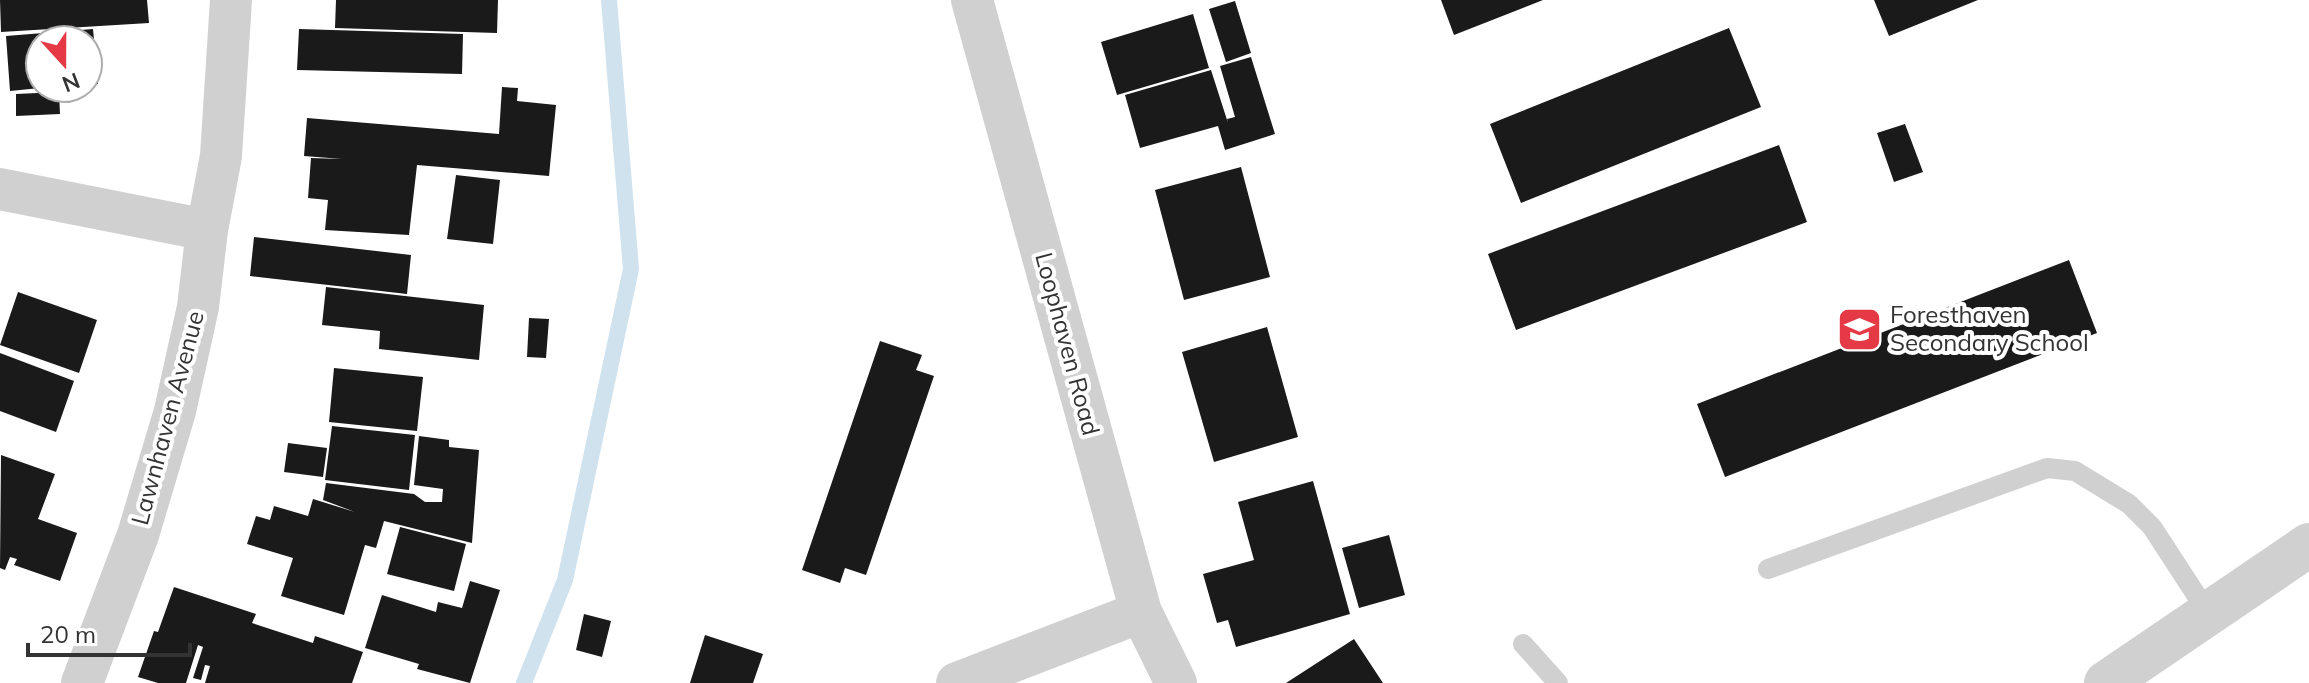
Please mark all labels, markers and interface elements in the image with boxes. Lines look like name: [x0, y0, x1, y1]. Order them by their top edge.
north arrow: [24, 24, 104, 104]
text: N: [58, 67, 84, 99]
street label: Loophaven Road: [1029, 249, 1107, 438]
place label: Foresthaven Secondary School: [1890, 299, 2089, 357]
school or university icon: Foresthaven Secondary School: [1835, 305, 1883, 353]
street label: Lawnhaven Avenue: [124, 308, 210, 528]
scale bar: [28, 607, 190, 657]
text: 20 m: [40, 619, 96, 649]

